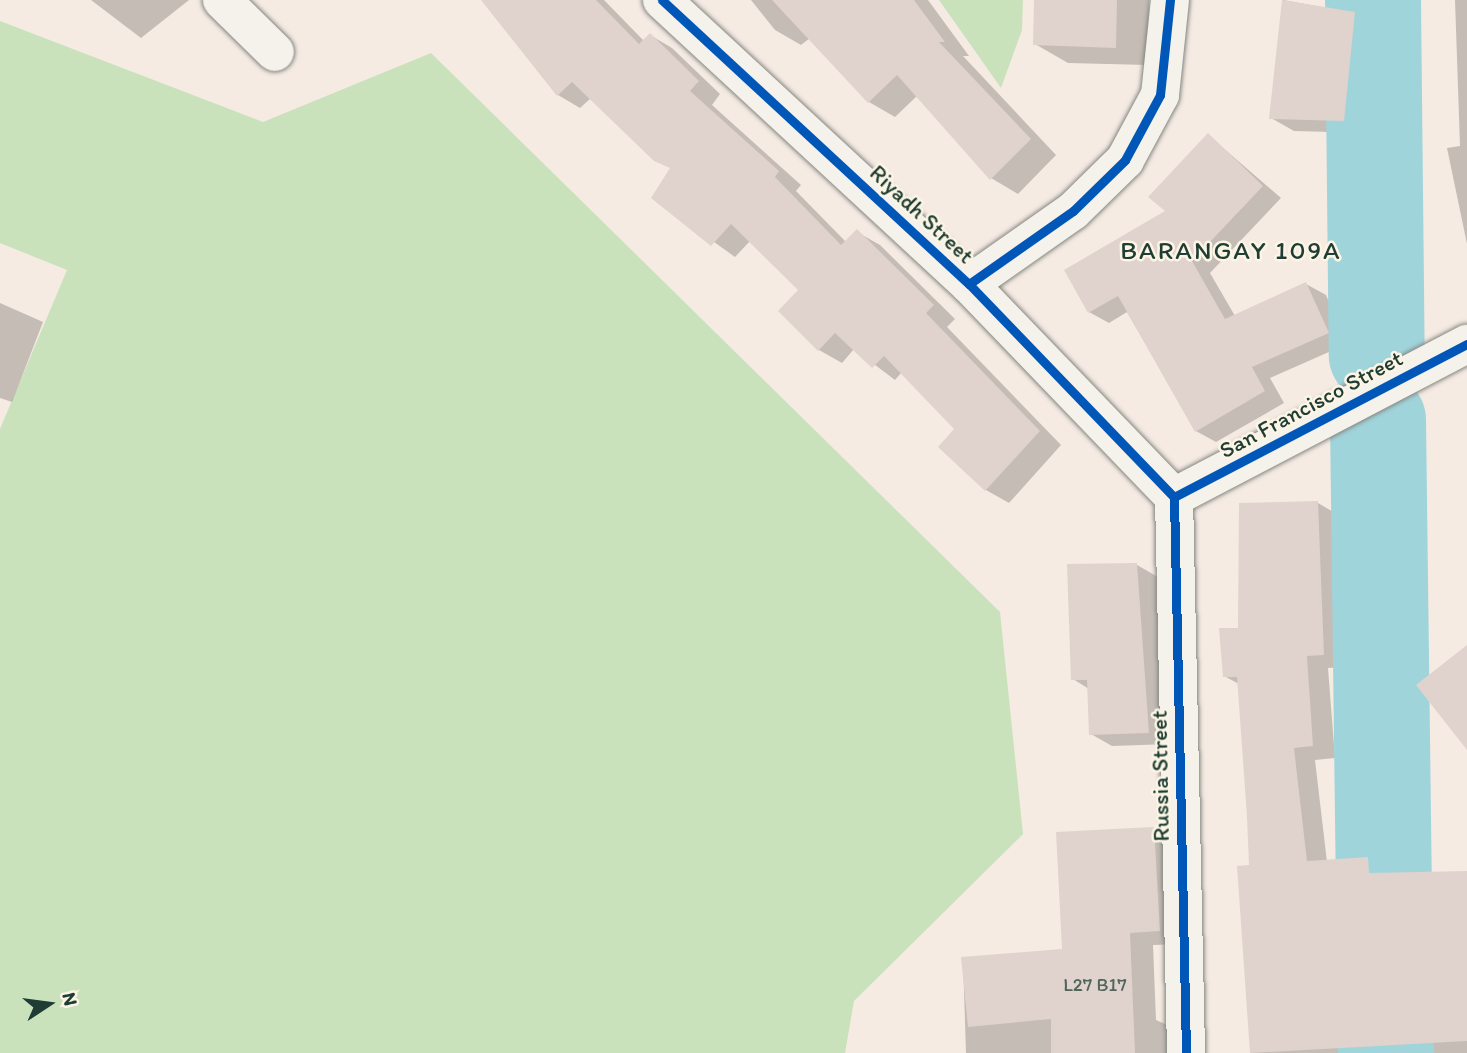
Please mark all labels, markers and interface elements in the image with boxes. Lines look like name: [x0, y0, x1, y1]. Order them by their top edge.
street label: Riyadh Street: [864, 159, 980, 269]
district label: BARANGAY 109A: [1121, 235, 1341, 267]
street label: San Francisco Street: [1215, 344, 1407, 464]
street label: Russia Street: [1145, 710, 1175, 842]
north arrow: [14, 969, 84, 1039]
house number: L27 B17: [1063, 974, 1127, 996]
text: N: [57, 990, 83, 1008]

